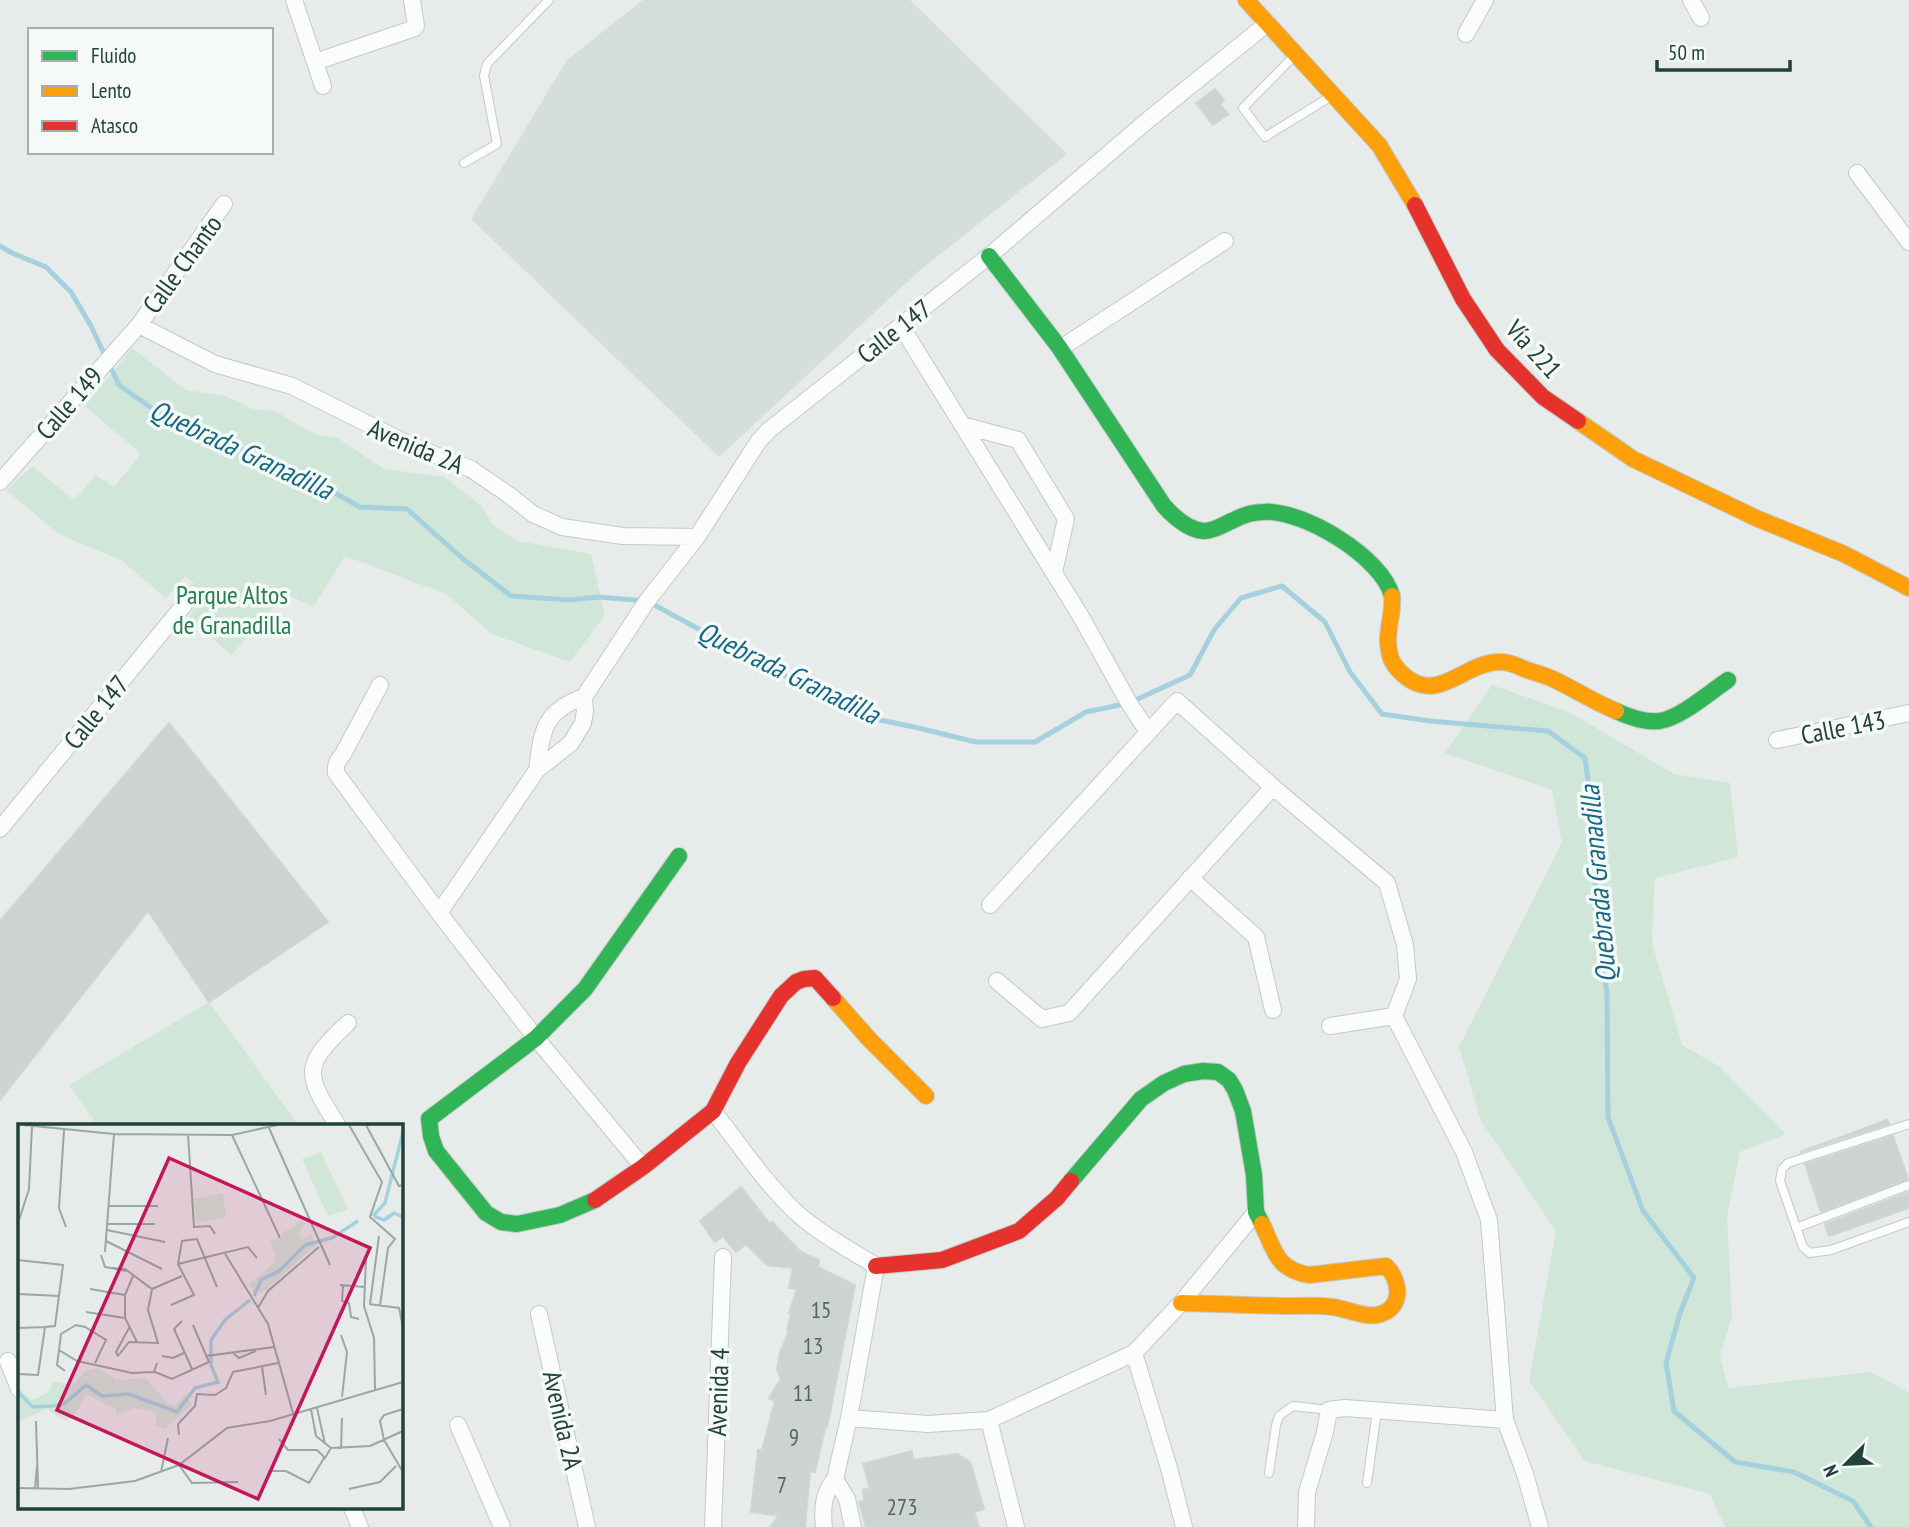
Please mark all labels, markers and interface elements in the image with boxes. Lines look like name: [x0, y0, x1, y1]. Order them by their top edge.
legend: [28, 28, 273, 154]
scale bar: [1657, 28, 1790, 72]
text: 50 m: [1668, 39, 1705, 66]
text: Fluido: [91, 42, 136, 69]
text: Lento: [91, 77, 131, 104]
text: Atasco: [91, 112, 138, 139]
street label: Calle Chanto: [135, 208, 229, 320]
street label: Calle 147: [850, 292, 938, 370]
street label: Vía 221: [1498, 312, 1569, 385]
street label: Calle 149: [29, 360, 109, 446]
water label: Quebrada Granadilla: [144, 390, 341, 508]
street label: Avenida 2A: [363, 411, 469, 481]
park label: Parque Altos de Granadilla: [172, 578, 292, 641]
water label: Quebrada Granadilla: [692, 612, 888, 733]
street label: Calle 147: [56, 668, 136, 756]
street label: Calle 143: [1798, 703, 1888, 751]
water label: Quebrada Granadilla: [1570, 782, 1624, 984]
inset map: [18, 1124, 402, 1510]
house number: 15: [811, 1295, 831, 1324]
house number: 13: [803, 1331, 823, 1360]
street label: Avenida 4: [700, 1347, 736, 1437]
street label: Avenida 2A: [536, 1367, 591, 1473]
house number: 11: [793, 1378, 813, 1407]
house number: 9: [789, 1422, 799, 1451]
north arrow: [1811, 1429, 1881, 1499]
text: N: [1817, 1461, 1844, 1480]
house number: 7: [777, 1470, 787, 1499]
house number: 273: [886, 1492, 918, 1521]

